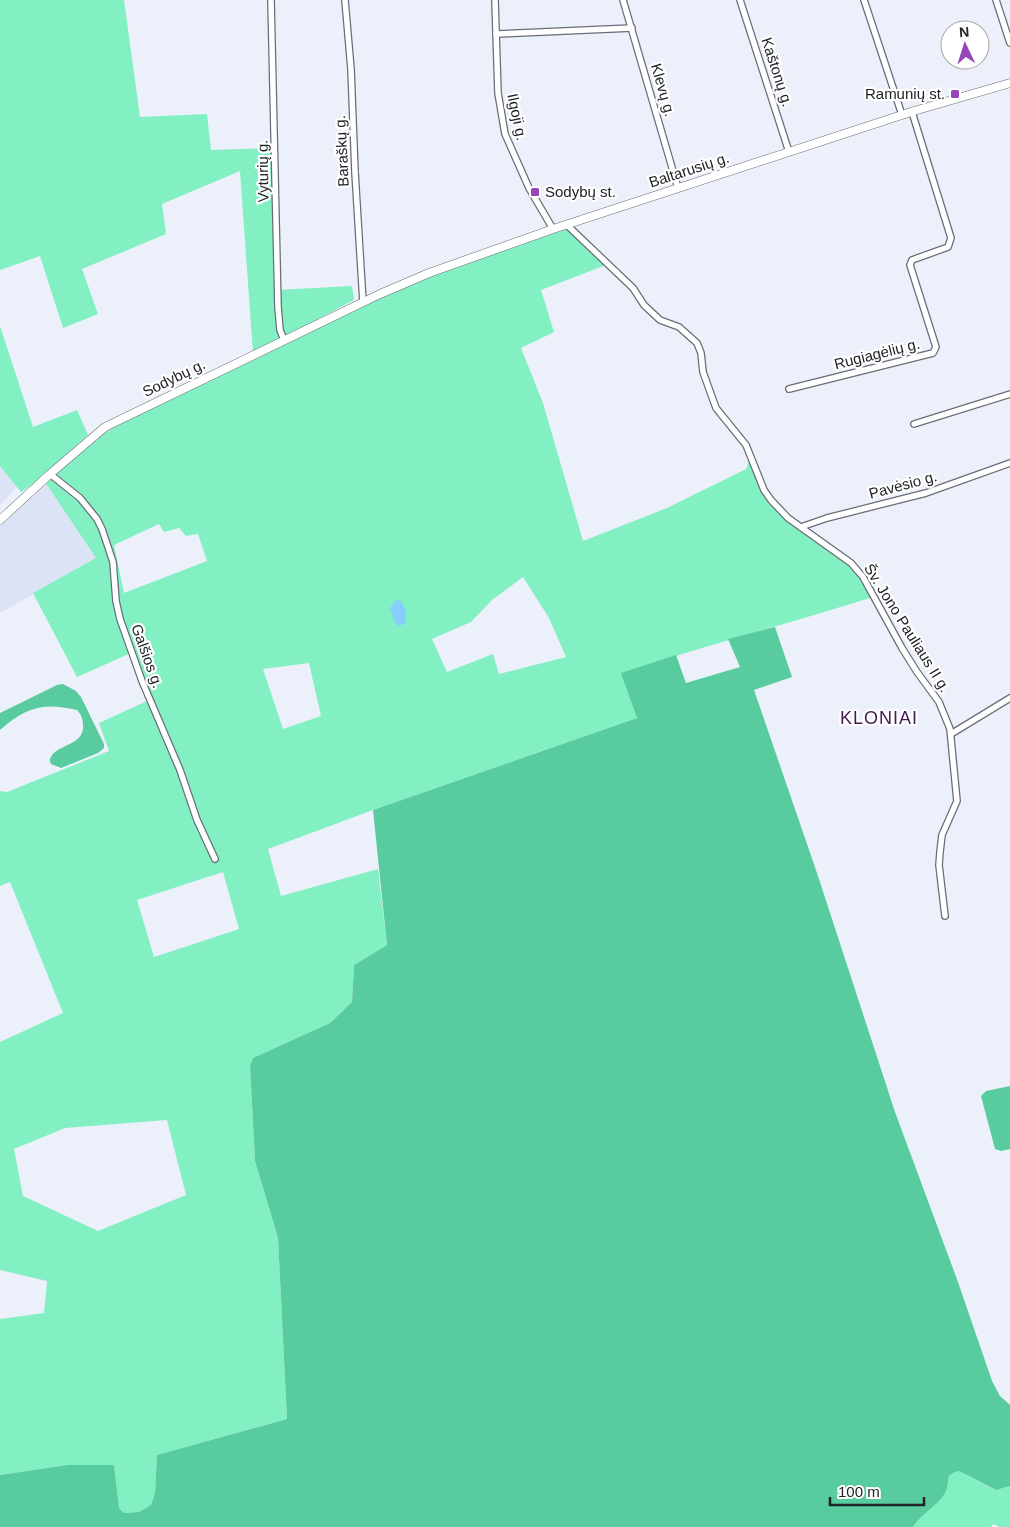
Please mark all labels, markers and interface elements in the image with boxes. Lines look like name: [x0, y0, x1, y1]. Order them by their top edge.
north arrow: [940, 20, 990, 70]
text: N: [958, 24, 970, 40]
street label: Kaštonų g.: [758, 35, 797, 109]
street label: Klevų g.: [648, 61, 679, 118]
place label: Ramunių st.: [865, 85, 945, 102]
marker: Ramunių st.: [949, 88, 961, 100]
street label: Ilgoji g.: [504, 92, 531, 142]
street label: Baraškų g.: [331, 115, 352, 187]
street label: Vyturių g.: [253, 139, 272, 203]
street label: Baltarusių g.: [647, 149, 731, 190]
place label: Sodybų st.: [545, 183, 616, 200]
marker: Sodybų st.: [529, 186, 541, 198]
street label: Rugiagėlių g.: [832, 335, 921, 372]
street label: Sodybų g.: [140, 355, 208, 400]
street label: Pavėsio g.: [867, 467, 939, 502]
street label: Šv. Jono Pauliaus II g.: [861, 560, 954, 695]
street label: Galšios g.: [128, 622, 167, 690]
district label: KLONIAI: [840, 708, 918, 728]
scale bar: [830, 1474, 924, 1506]
text: 100 m: [838, 1483, 880, 1500]

